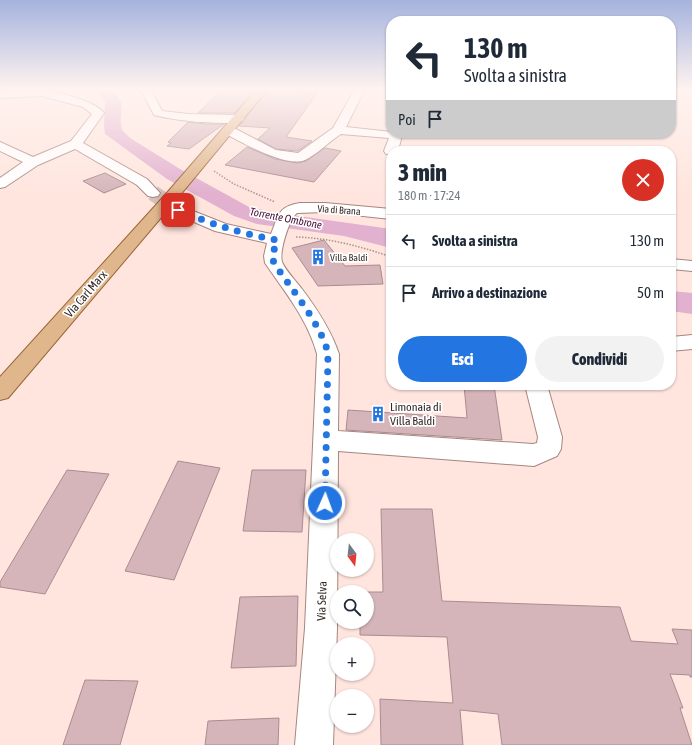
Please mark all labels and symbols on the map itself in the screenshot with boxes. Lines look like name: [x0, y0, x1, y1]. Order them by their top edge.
pin: [161, 193, 195, 227]
street label: Via di Brana: [317, 203, 361, 217]
water label: Torrente Ombrone: [249, 205, 323, 231]
building icon: Villa Baldi: [309, 248, 327, 266]
place label: Villa Baldi: [330, 252, 368, 263]
street label: Via Carl Marx: [62, 268, 110, 320]
place label: Limonaia di Villa Baldi: [390, 400, 442, 428]
building icon: Limonaia di Villa Baldi: [369, 405, 387, 423]
position arrow: [304, 482, 346, 524]
north arrow: [330, 533, 374, 577]
street label: Via Selva: [314, 581, 330, 621]

